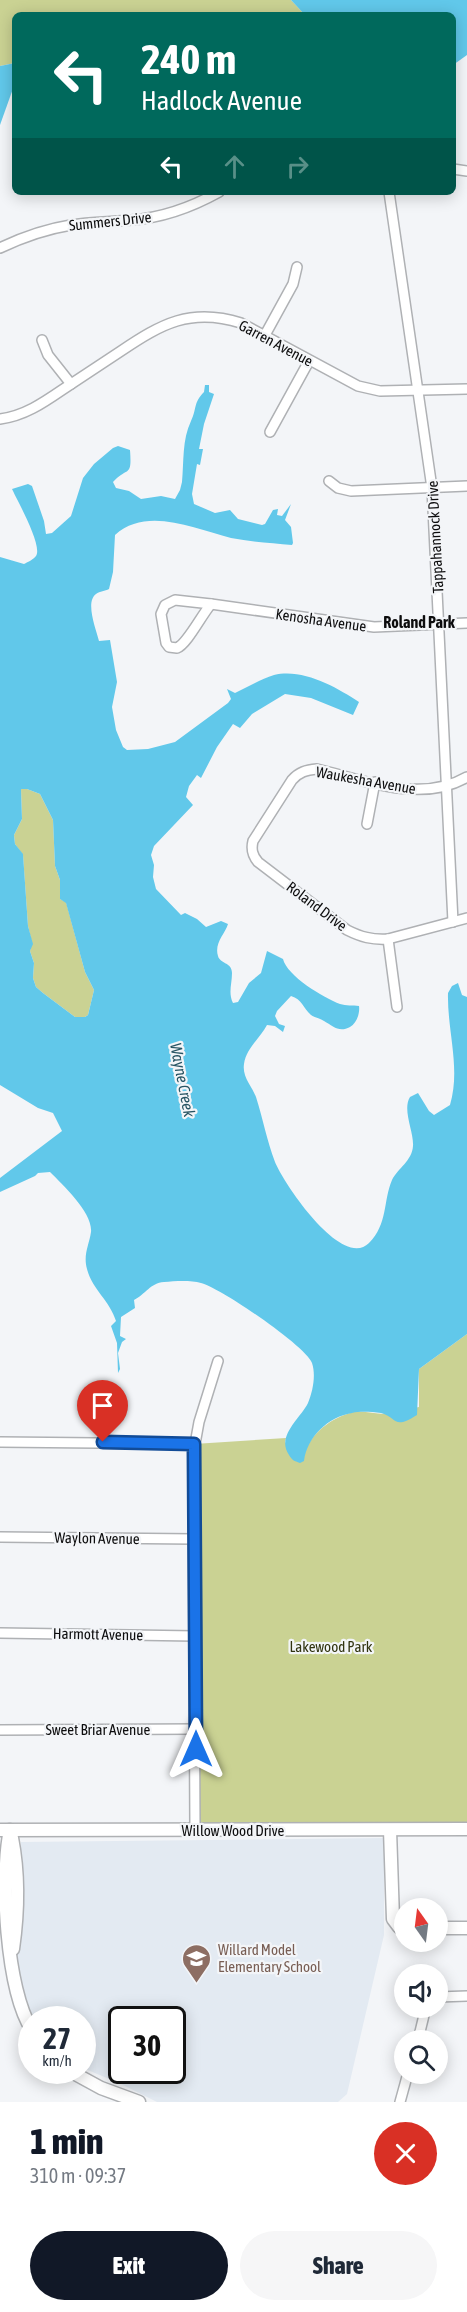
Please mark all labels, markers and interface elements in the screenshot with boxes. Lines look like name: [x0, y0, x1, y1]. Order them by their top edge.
text: 240 m: [141, 35, 236, 83]
icon: left: [42, 36, 120, 114]
text: Hadlock Avenue: [141, 85, 302, 116]
icon: left: [155, 150, 188, 183]
icon: ahead: [218, 150, 251, 183]
icon: right: [281, 150, 314, 183]
street label: Summers Drive: [68, 208, 152, 234]
street label: Garren Avenue: [236, 316, 316, 370]
street label: Tappahannock Drive: [424, 480, 446, 594]
street label: Kenosha Avenue: [275, 605, 368, 635]
district label: Roland Park: [383, 613, 456, 631]
street label: Waukesha Avenue: [315, 763, 417, 797]
street label: Roland Drive: [284, 878, 351, 934]
water label: Wayne Creek: [166, 1041, 199, 1120]
pin: [77, 1380, 128, 1442]
icon: arrive: [86, 1389, 119, 1422]
street label: Waylon Avenue: [54, 1529, 140, 1547]
street label: Harmott Avenue: [53, 1625, 143, 1643]
park label: Lakewood Park: [290, 1638, 373, 1655]
position arrow: [164, 1717, 228, 1781]
street label: Sweet Briar Avenue: [46, 1721, 151, 1738]
street label: Willow Wood Drive: [182, 1822, 285, 1839]
north arrow: [394, 1898, 448, 1952]
map controls: [394, 1898, 448, 2084]
place label: Willard Model Elementary School: [218, 1941, 321, 1975]
school or university icon: Willard Model Elementary School: [181, 1942, 213, 1984]
button: sound: [394, 1964, 448, 2018]
speed limit sign: 30: [108, 2006, 186, 2084]
text: 27: [43, 2021, 71, 2055]
button: search: [394, 2030, 448, 2084]
text: km/h: [42, 2052, 72, 2069]
text: 1 min: [30, 2120, 104, 2162]
button: close: [374, 2122, 437, 2185]
text: 310 m · 09:37: [30, 2164, 126, 2187]
button: Exit: [30, 2231, 228, 2300]
button: Share: [240, 2231, 437, 2300]

